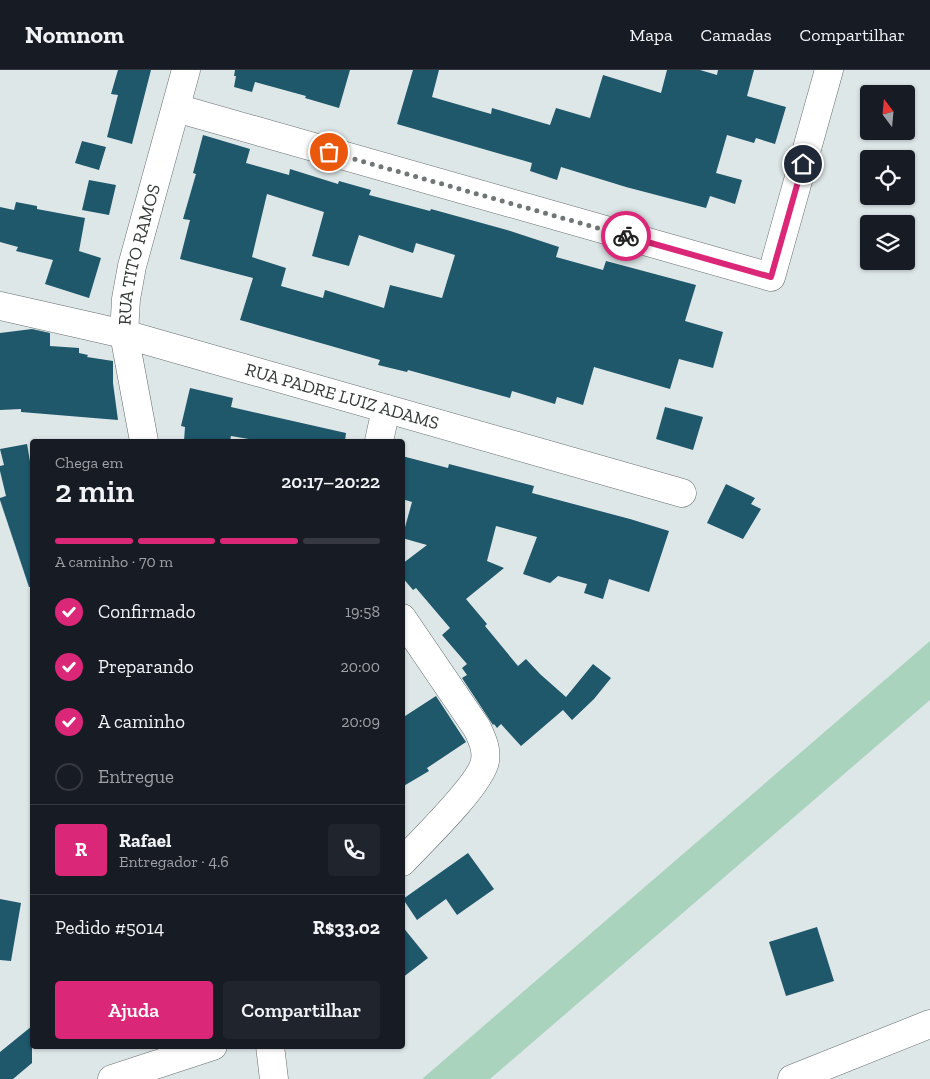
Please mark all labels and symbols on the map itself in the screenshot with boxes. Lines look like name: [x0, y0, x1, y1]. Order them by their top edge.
north arrow: [860, 85, 915, 140]
pin: [308, 131, 350, 173]
pin: [782, 143, 824, 185]
street label: RUA TITO RAMOS: [114, 181, 165, 326]
courier: [601, 211, 651, 261]
street label: RUA PADRE LUIZ ADAMS: [243, 358, 442, 434]

